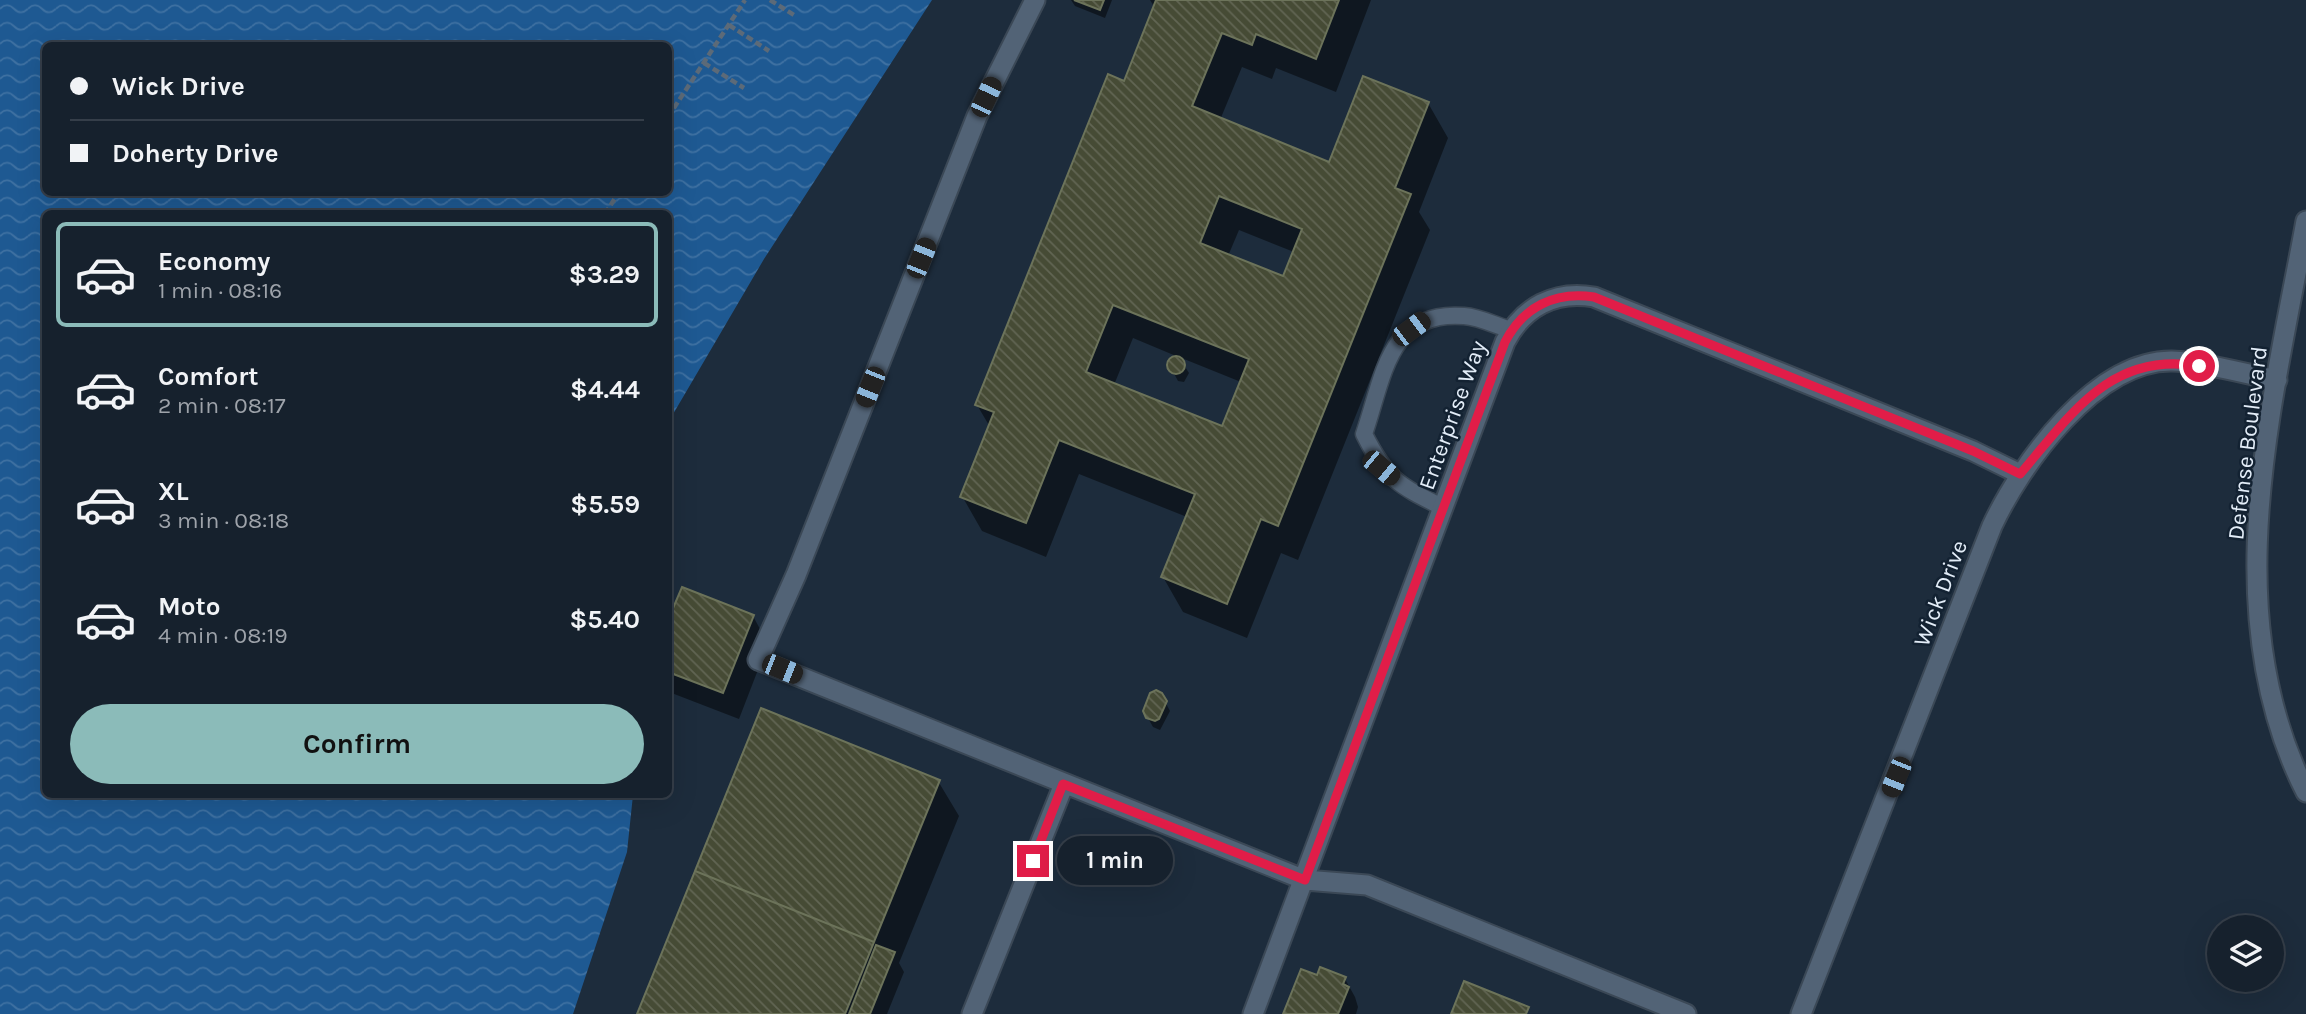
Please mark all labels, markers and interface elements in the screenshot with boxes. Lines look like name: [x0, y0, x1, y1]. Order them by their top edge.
text: Wick Drive: [112, 71, 245, 102]
car: [968, 74, 1005, 120]
text: Doherty Drive: [112, 138, 279, 169]
car: [904, 235, 939, 281]
icon: car: [74, 243, 137, 306]
text: Economy: [158, 246, 270, 277]
text: $3.29: [569, 259, 640, 290]
text: 1 min · 08:16: [158, 277, 282, 304]
car: [1388, 308, 1435, 350]
street label: Enterprise Way: [1413, 337, 1492, 493]
street label: Defense Boulevard: [2222, 345, 2273, 542]
route start: [2183, 350, 2215, 382]
icon: car: [74, 358, 137, 421]
text: Comfort: [158, 361, 259, 392]
car: [853, 364, 888, 410]
text: $4.44: [570, 374, 640, 405]
text: 2 min · 08:17: [158, 392, 286, 419]
car: [1359, 446, 1404, 490]
icon: car: [74, 473, 137, 536]
text: XL: [158, 476, 189, 507]
text: $5.59: [570, 489, 640, 520]
text: 3 min · 08:18: [158, 507, 289, 534]
street label: Wick Drive: [1908, 536, 1973, 650]
icon: car: [74, 588, 137, 651]
text: Moto: [158, 591, 220, 622]
text: $5.40: [569, 604, 640, 635]
text: 4 min · 08:19: [158, 622, 288, 649]
car: [759, 651, 806, 687]
button: Confirm: [70, 704, 644, 784]
car: [1879, 754, 1914, 800]
callout: 1 min: [1058, 836, 1173, 886]
route end: [1017, 845, 1049, 877]
text: 1 min: [1086, 847, 1144, 874]
map controls: [2207, 915, 2284, 992]
button: layers: [2207, 915, 2284, 992]

